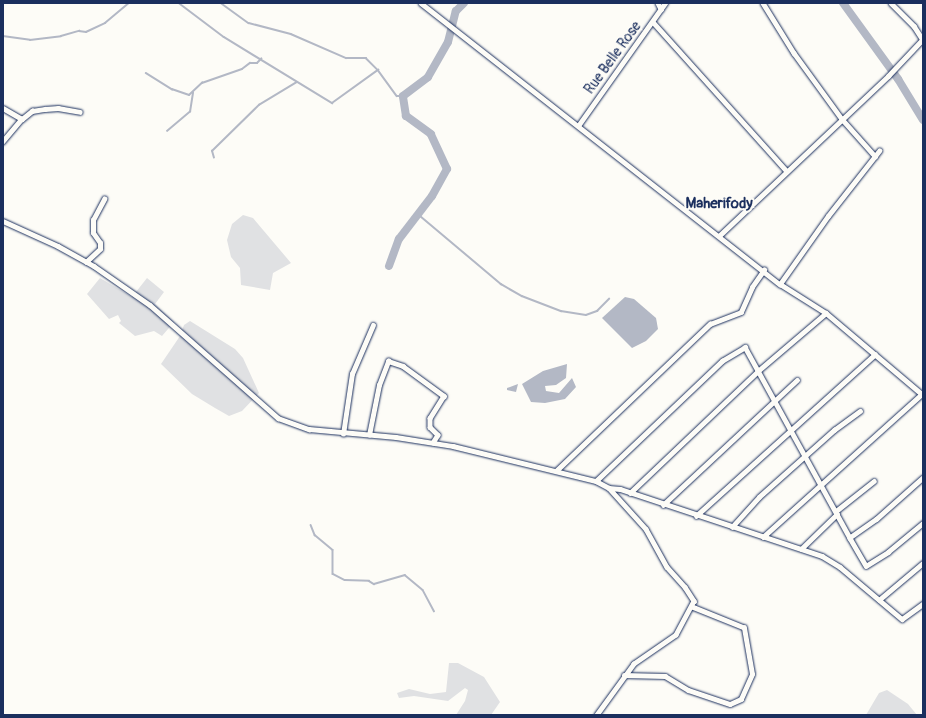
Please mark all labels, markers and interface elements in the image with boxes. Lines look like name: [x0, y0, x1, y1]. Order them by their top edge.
street label: Rue Belle Rose: [581, 19, 645, 97]
district label: Maherifody: [685, 195, 753, 213]

